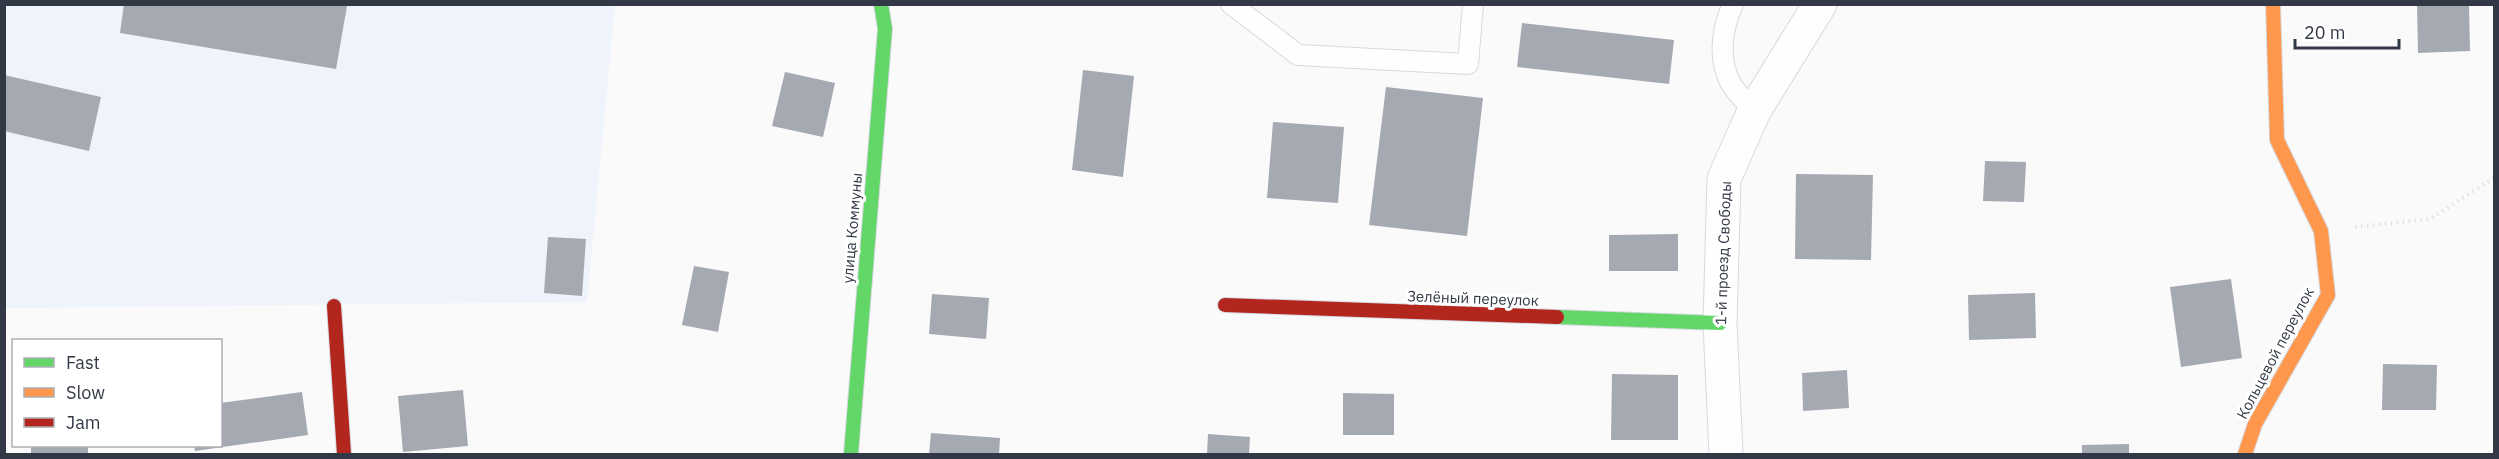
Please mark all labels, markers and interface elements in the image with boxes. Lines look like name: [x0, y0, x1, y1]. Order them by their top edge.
scale bar: [2295, 12, 2398, 50]
text: 20 m: [2304, 21, 2346, 44]
street label: улица Коммуны: [838, 172, 866, 284]
street label: 1-й проезд Свободы: [1711, 181, 1735, 325]
street label: Кольцевой переулок: [2232, 284, 2318, 422]
street label: Зелёный переулок: [1407, 286, 1539, 310]
legend: [12, 339, 222, 447]
text: Fast: [66, 351, 100, 374]
text: Slow: [66, 381, 105, 404]
text: Jam: [66, 411, 101, 434]

